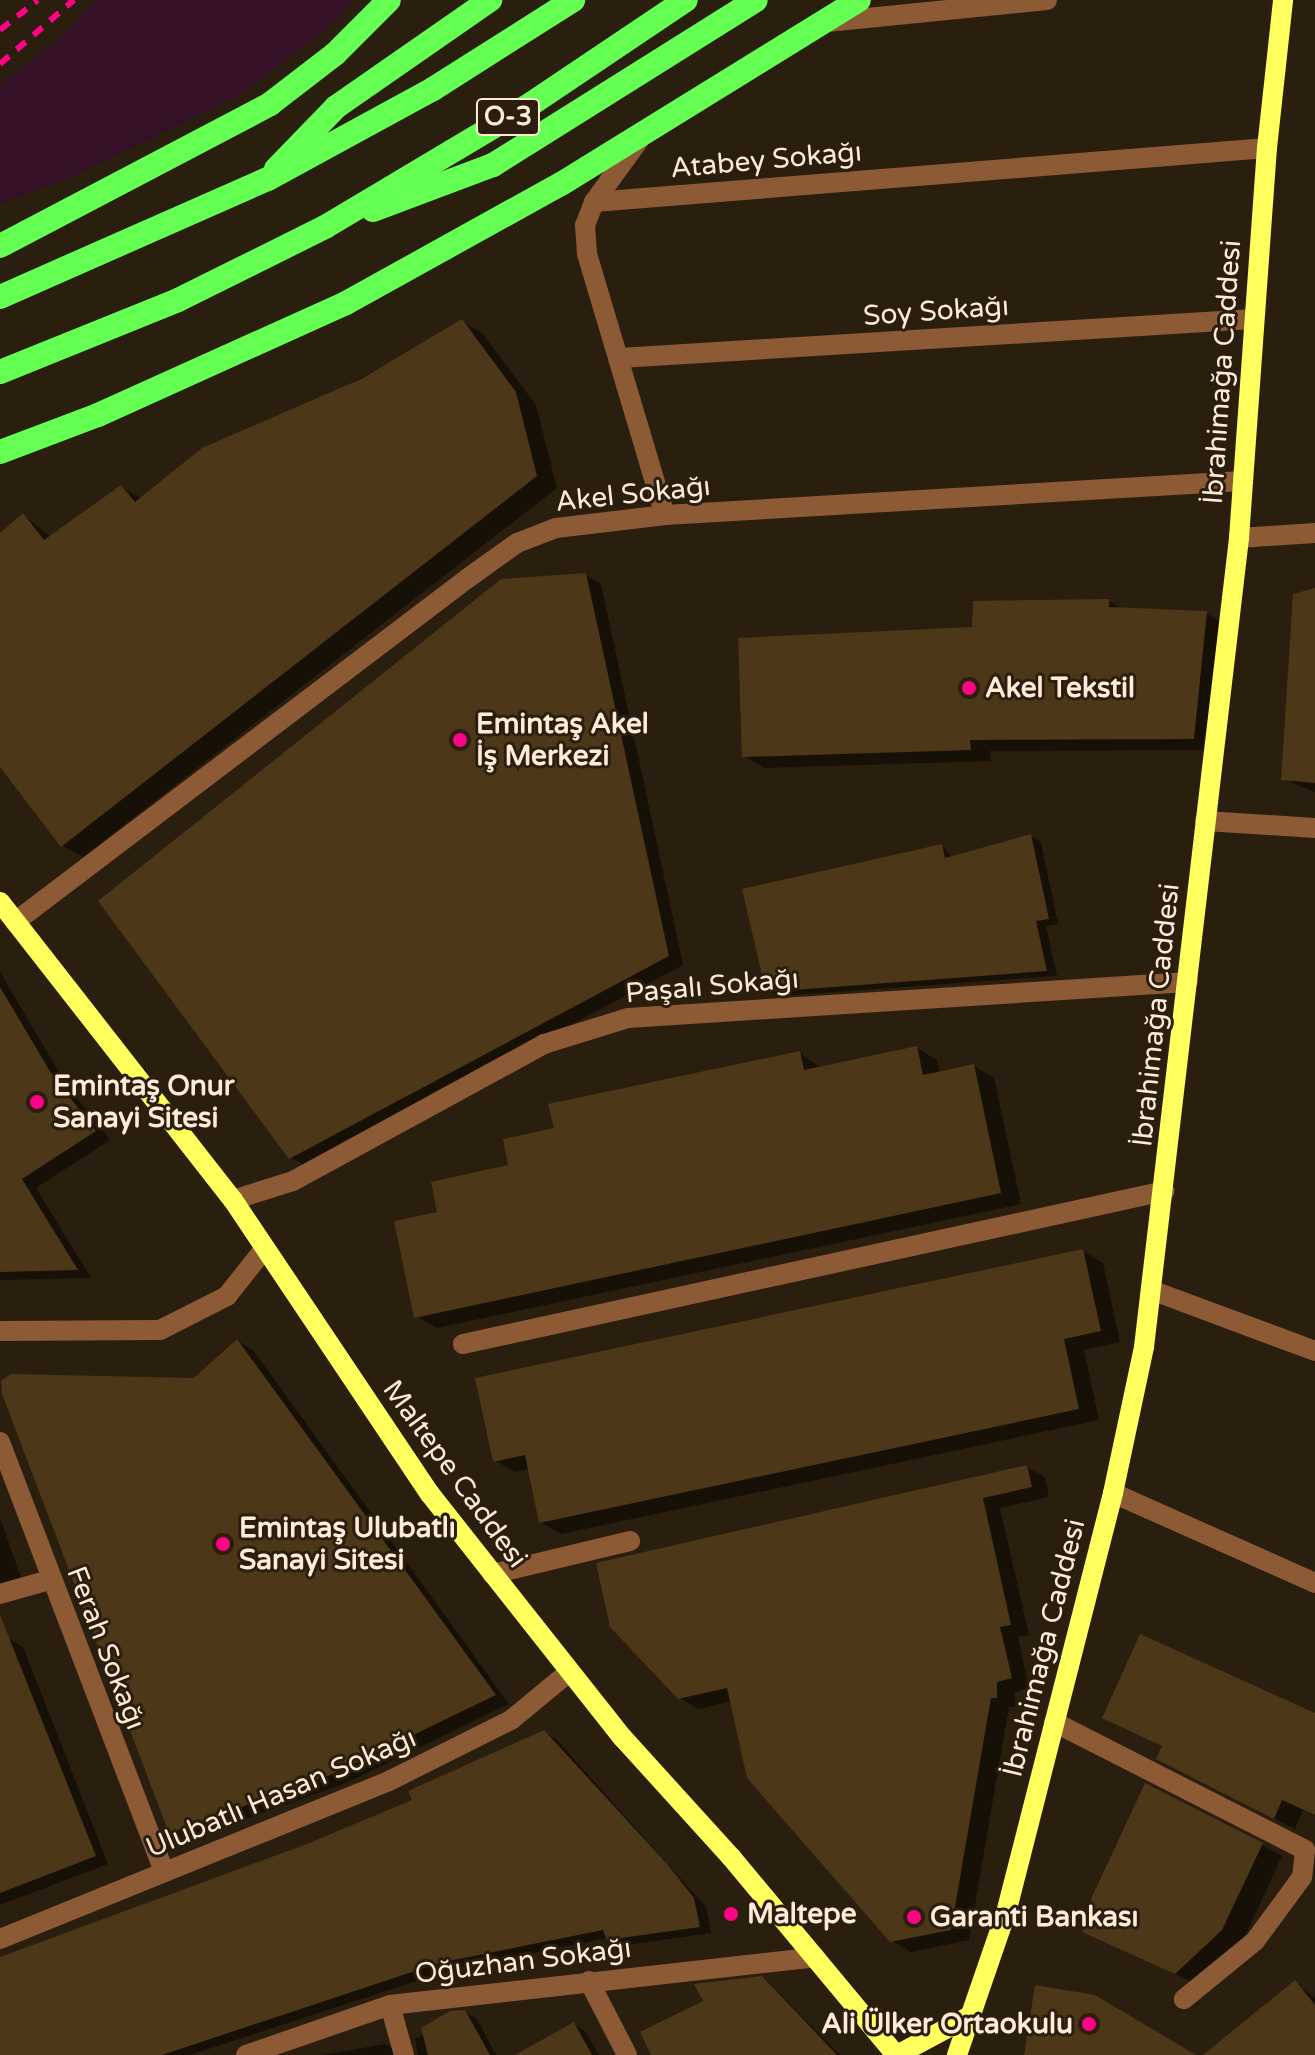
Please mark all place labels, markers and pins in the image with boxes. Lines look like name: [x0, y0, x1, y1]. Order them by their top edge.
place label: Akel Tekstil: [985, 671, 1135, 705]
marker: Akel Tekstil: [960, 679, 978, 697]
place label: Emintaş Akel İş Merkezi: [476, 707, 649, 773]
marker: Emintaş Akel İş Merkezi: [451, 731, 469, 749]
place label: Emintaş Onur Sanayi Sitesi: [53, 1069, 234, 1135]
marker: Emintaş Onur Sanayi Sitesi: [28, 1093, 46, 1111]
place label: Emintaş Ulubatlı Sanayi Sitesi: [239, 1511, 456, 1577]
marker: Emintaş Ulubatlı Sanayi Sitesi: [214, 1535, 232, 1553]
place label: Maltepe: [747, 1897, 857, 1931]
place label: Garanti Bankası: [930, 1900, 1138, 1934]
marker: Maltepe: [722, 1905, 740, 1923]
marker: Garanti Bankası: [905, 1908, 923, 1926]
place label: Ali Ülker Ortaokulu: [821, 2007, 1073, 2041]
marker: Ali Ülker Ortaokulu: [1080, 2015, 1098, 2033]

